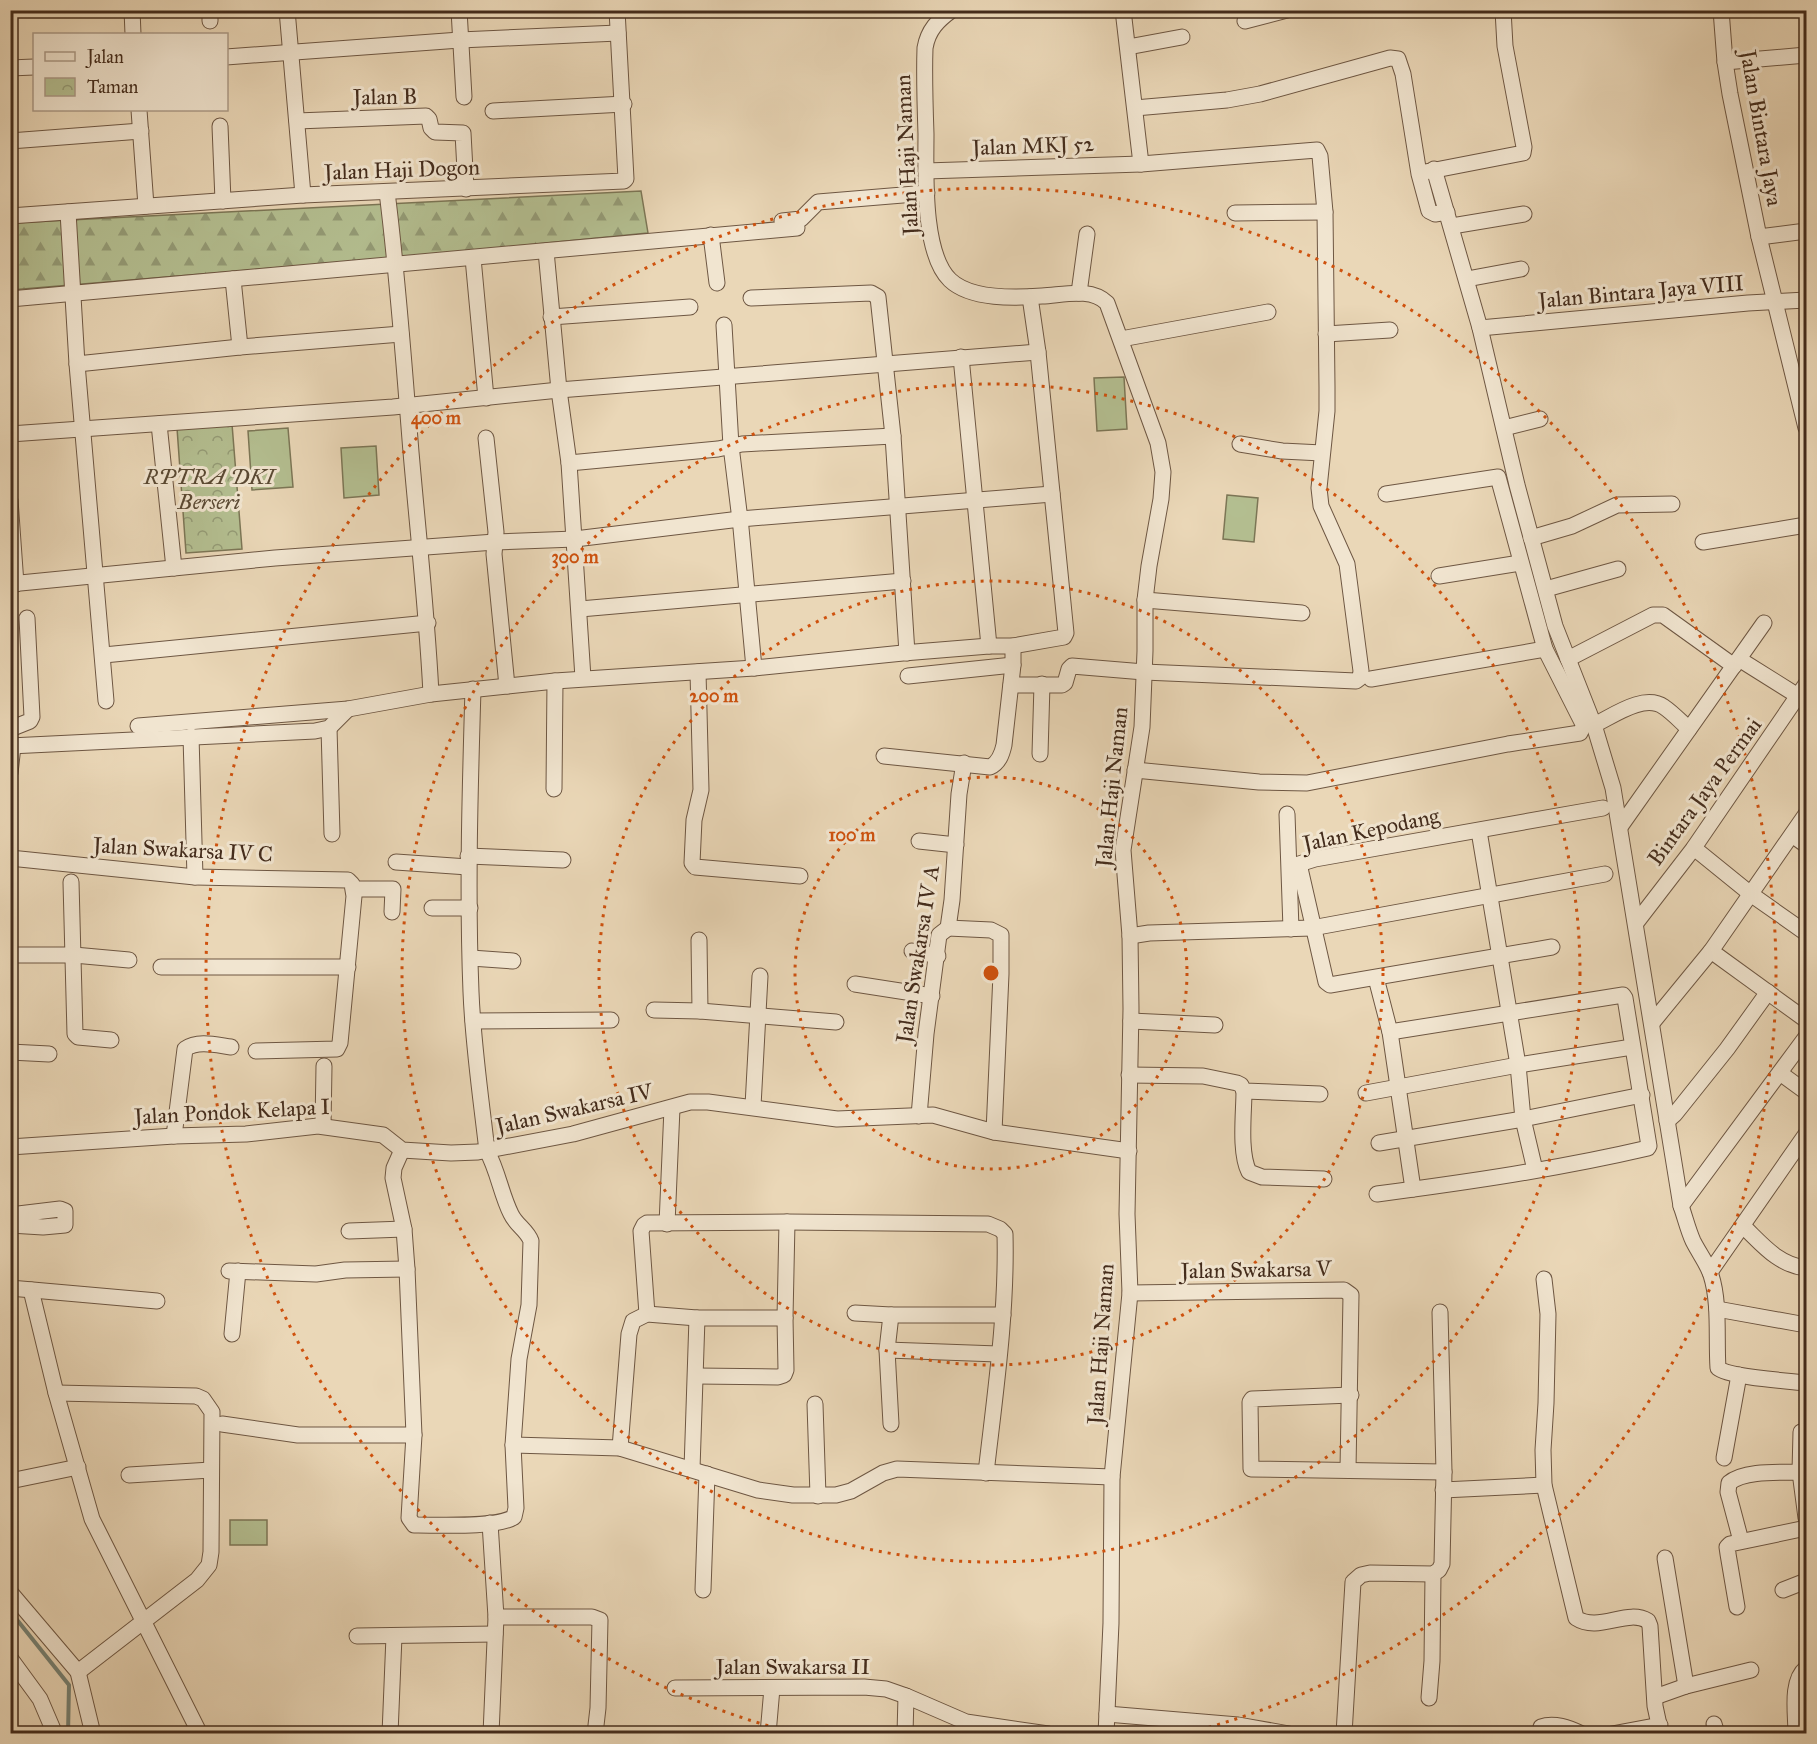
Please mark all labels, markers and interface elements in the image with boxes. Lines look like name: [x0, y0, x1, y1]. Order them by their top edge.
legend: [33, 33, 228, 111]
text: Jalan: [85, 46, 124, 69]
street label: Jalan Bintara Jaya: [1734, 46, 1789, 209]
street label: Jalan Haji Naman: [889, 74, 924, 238]
text: Taman: [87, 76, 139, 98]
street label: Jalan B: [351, 82, 417, 111]
street label: Jalan MKJ 52: [970, 130, 1095, 161]
street label: Jalan Haji Dogon: [322, 153, 481, 186]
street label: Jalan Bintara Jaya VIII: [1535, 269, 1745, 314]
text: 400 m: [411, 407, 462, 430]
park label: RPTRA DKI Berseri: [143, 463, 277, 515]
text: 300 m: [551, 546, 599, 569]
text: 200 m: [690, 685, 739, 707]
street label: Jalan Haji Naman: [1089, 705, 1133, 871]
street label: Bintara Jaya Permai: [1642, 712, 1767, 871]
street label: Jalan Kepodang: [1298, 802, 1443, 858]
text: 100 m: [829, 824, 876, 846]
street label: Jalan Swakarsa IV C: [90, 831, 274, 868]
street label: Jalan Swakarsa IV A: [890, 863, 945, 1047]
centre of rings: [981, 963, 1001, 983]
street label: Jalan Swakarsa IV: [491, 1077, 657, 1140]
street label: Jalan Pondok Kelapa I: [131, 1093, 331, 1130]
street label: Jalan Swakarsa V: [1178, 1255, 1333, 1284]
street label: Jalan Haji Naman: [1081, 1263, 1120, 1427]
street label: Jalan Swakarsa II: [714, 1653, 870, 1680]

